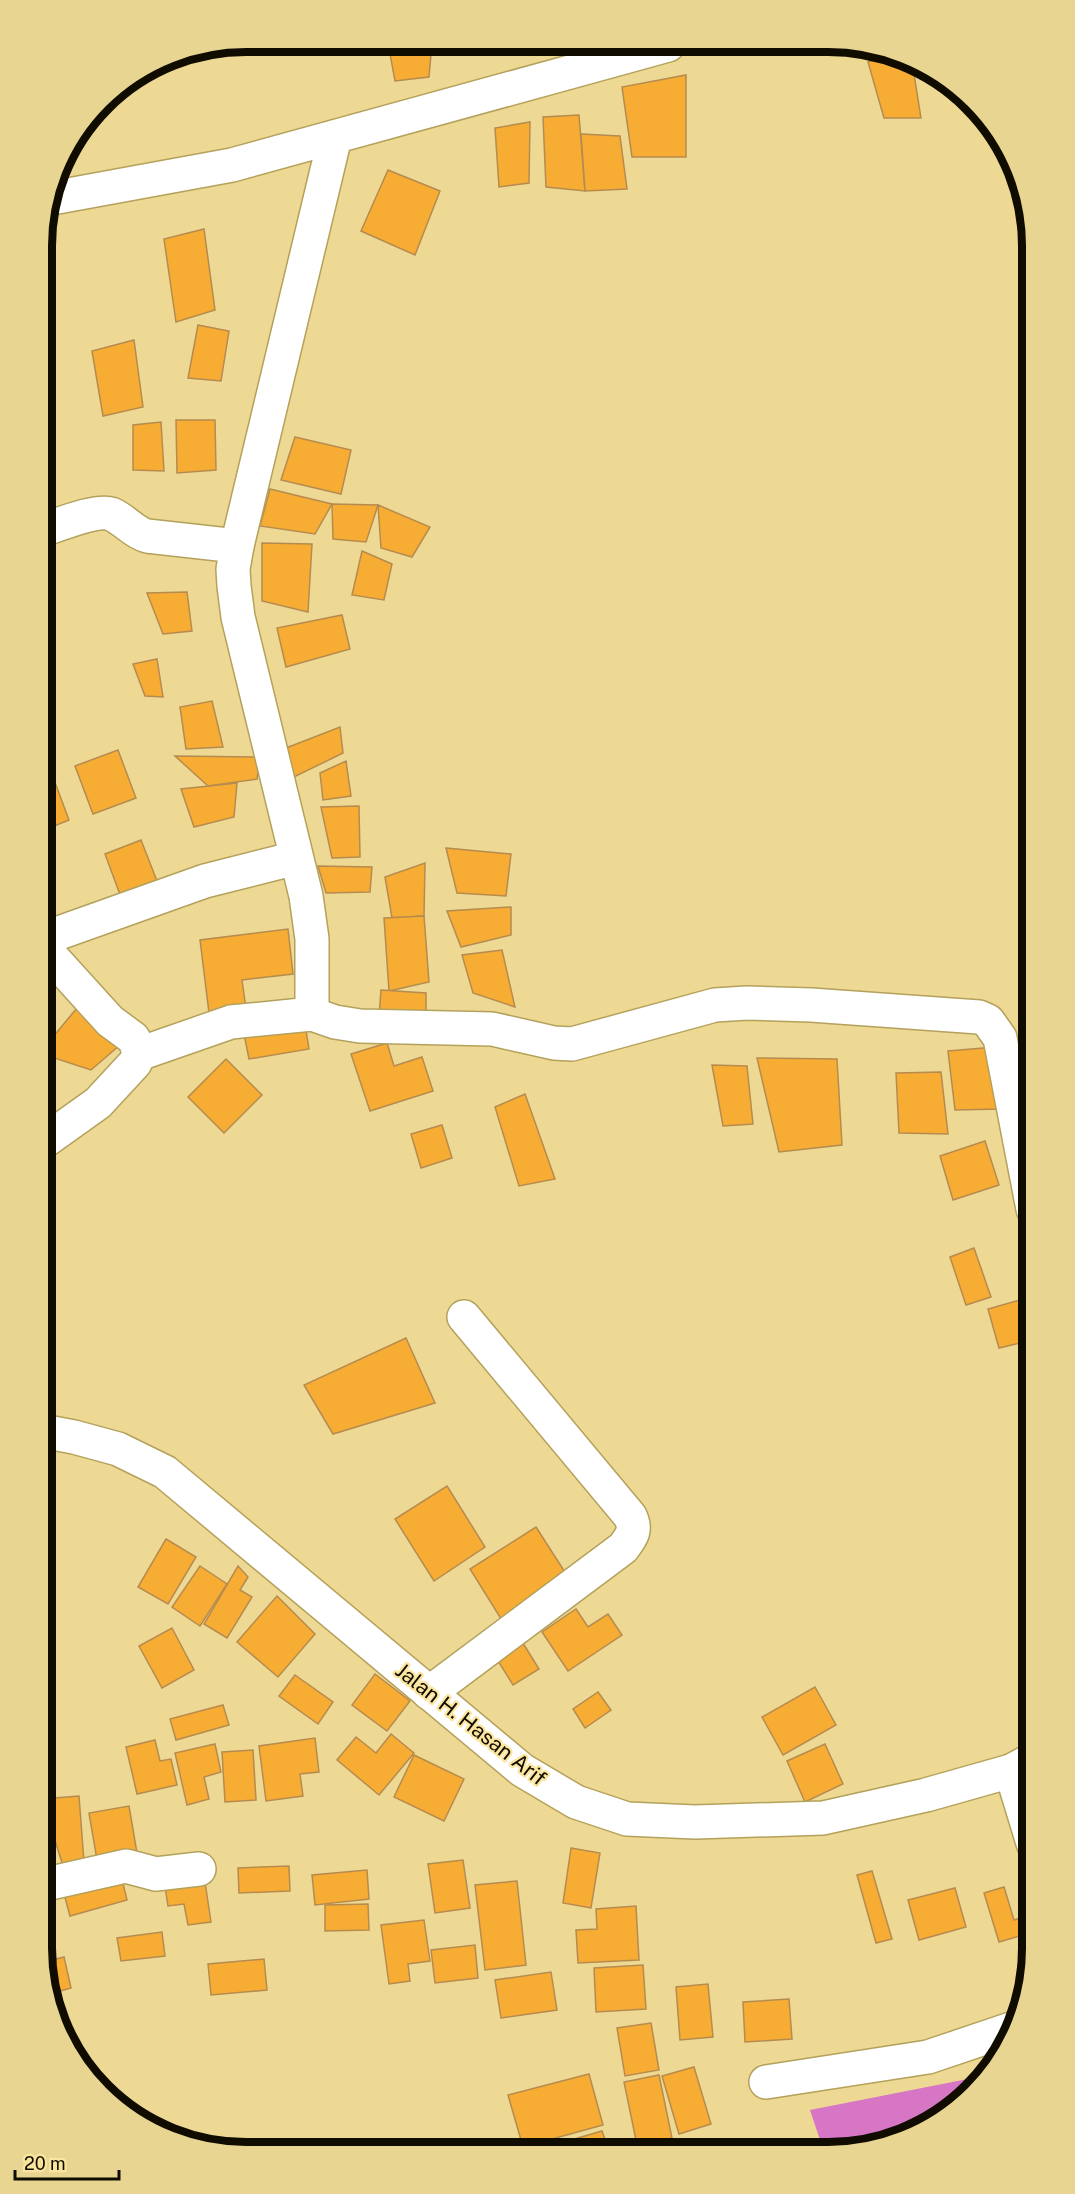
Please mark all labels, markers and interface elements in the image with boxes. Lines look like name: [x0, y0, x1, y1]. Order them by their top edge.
street label: Jalan H. Hasan Arif: [391, 1657, 551, 1791]
scale bar: [15, 2143, 118, 2181]
text: 20 m: [24, 2153, 66, 2174]

